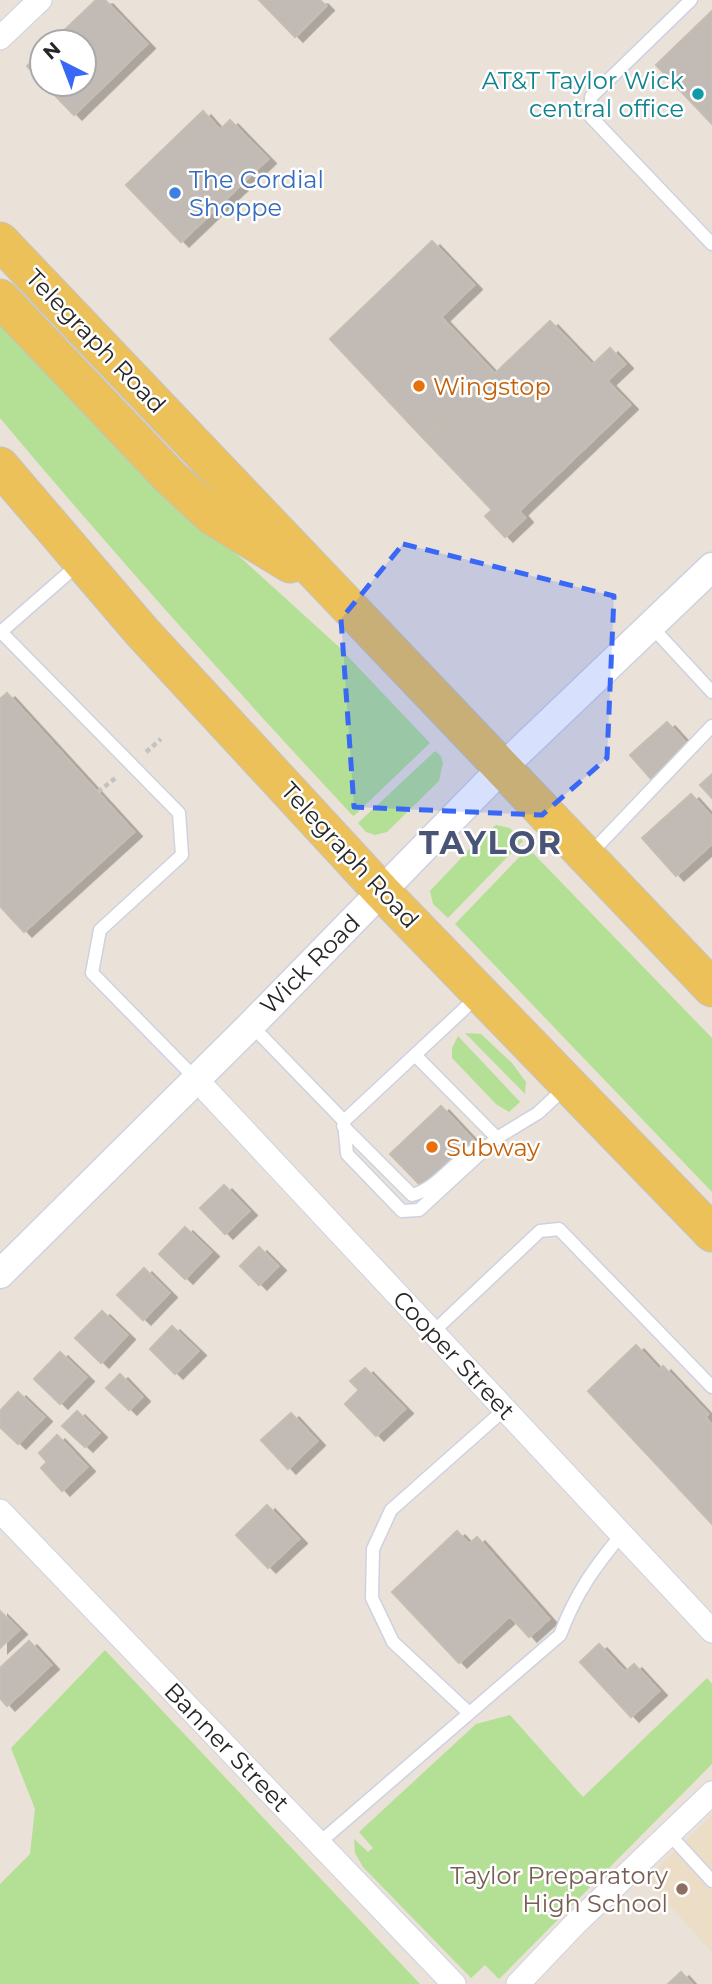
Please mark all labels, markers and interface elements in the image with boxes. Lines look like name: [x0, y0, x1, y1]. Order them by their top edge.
north arrow: [28, 28, 98, 98]
text: N: [39, 37, 65, 64]
place label: AT&T Taylor Wick central office: [482, 66, 685, 123]
marker: AT&T Taylor Wick central office: [690, 86, 706, 102]
place label: The Cordial Shoppe: [189, 165, 324, 222]
marker: The Cordial Shoppe: [167, 185, 183, 201]
street label: Telegraph Road: [20, 263, 172, 419]
place label: Wingstop: [433, 372, 551, 401]
marker: Wingstop: [411, 378, 427, 394]
street label: Telegraph Road: [275, 776, 425, 934]
district label: TAYLOR: [419, 823, 563, 862]
street label: Wick Road: [254, 908, 366, 1020]
place label: Subway: [446, 1133, 540, 1162]
marker: Subway: [424, 1139, 440, 1155]
street label: Cooper Street: [387, 1284, 521, 1426]
street label: Banner Street: [158, 1677, 296, 1818]
place label: Taylor Preparatory High School: [450, 1861, 668, 1918]
marker: Taylor Preparatory High School: [674, 1881, 690, 1897]

